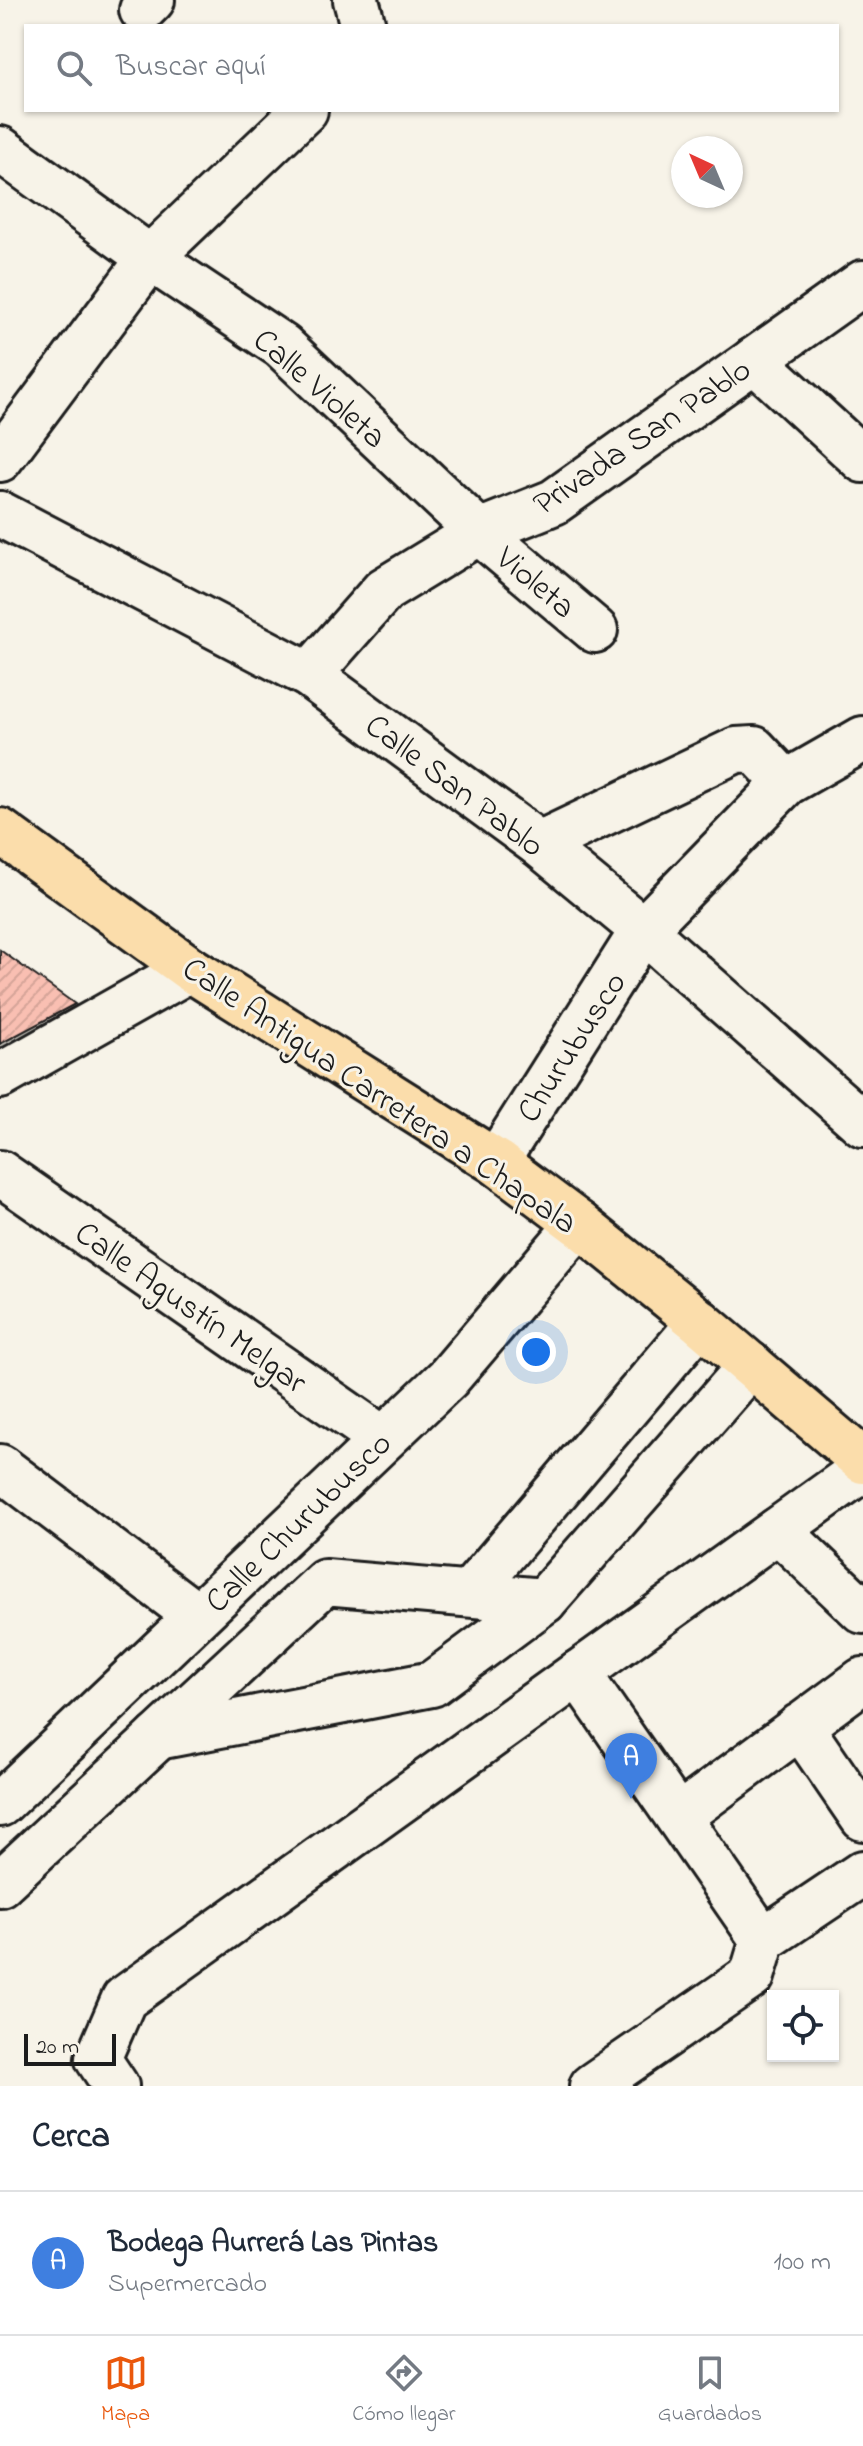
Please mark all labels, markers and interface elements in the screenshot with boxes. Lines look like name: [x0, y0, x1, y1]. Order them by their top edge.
search box: [24, 24, 839, 112]
icon: search: [52, 46, 96, 90]
text: Buscar aquí: [116, 46, 266, 90]
north arrow: [671, 136, 743, 208]
street label: Calle Violeta: [240, 318, 396, 462]
street label: Privada San Pablo: [524, 347, 762, 530]
street label: Violeta: [483, 535, 585, 633]
street label: Calle San Pablo: [353, 703, 554, 872]
street label: Calle Antigua Carretera a Chapala: [171, 946, 586, 1249]
street label: Churubusco: [506, 963, 641, 1134]
street label: Calle Agustín Melgar: [63, 1210, 317, 1409]
your location: [516, 1332, 556, 1372]
street label: Calle Churubusco: [195, 1421, 405, 1626]
pin: A: [605, 1733, 657, 1799]
map controls: [767, 1990, 839, 2062]
button: locate: [767, 1990, 839, 2062]
scale bar: [24, 2030, 116, 2066]
text: 20 m: [36, 2032, 79, 2064]
text: Cerca: [32, 2113, 110, 2163]
text: Bodega Aurrerá Las Pintas: [108, 2222, 438, 2266]
text: A: [50, 2244, 66, 2282]
text: 100 m: [774, 2244, 831, 2282]
text: Supermercado: [108, 2266, 267, 2304]
tab: Mapa: [101, 2351, 150, 2431]
tab: Cómo llegar: [352, 2351, 456, 2431]
tab: Guardados: [658, 2351, 762, 2431]

